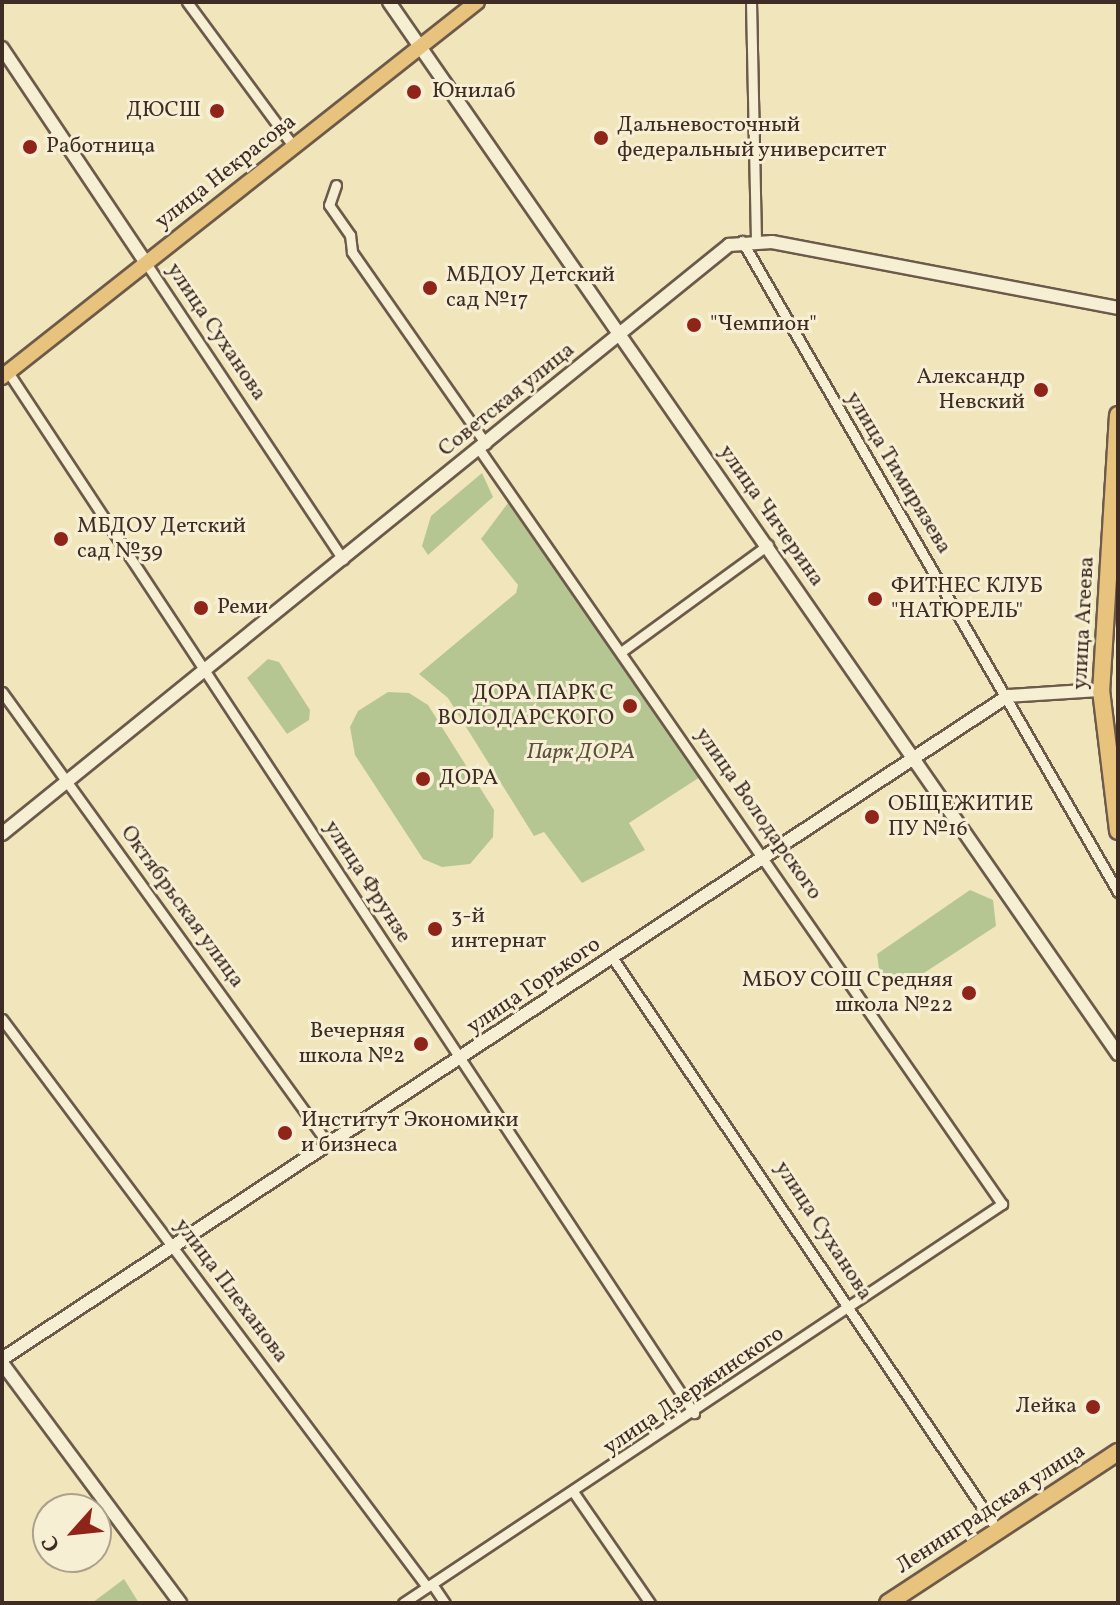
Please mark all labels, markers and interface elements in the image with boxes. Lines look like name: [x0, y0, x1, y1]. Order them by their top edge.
place label: Юнилаб: [432, 79, 516, 105]
marker: Юнилаб: [403, 81, 425, 103]
place label: ДЮСШ: [126, 98, 201, 124]
marker: ДЮСШ: [208, 102, 226, 120]
street label: улица Некрасова: [150, 109, 302, 235]
place label: Дальневосточный федеральный университет: [617, 112, 887, 164]
marker: Дальневосточный федеральный университет: [592, 129, 610, 147]
place label: Работница: [46, 134, 155, 160]
marker: Работница: [21, 138, 39, 156]
street label: улица Суханова: [160, 258, 272, 406]
place label: МБДОУ Детский сад №17: [446, 262, 616, 314]
marker: МБДОУ Детский сад №17: [421, 279, 439, 297]
place label: "Чемпион": [710, 312, 817, 338]
marker: "Чемпион": [685, 316, 703, 334]
street label: Советская улица: [433, 337, 581, 463]
place label: Александр Невский: [916, 364, 1025, 416]
marker: Александр Невский: [1032, 381, 1050, 399]
street label: улица Тимирязева: [839, 387, 957, 559]
street label: улица Чичерина: [712, 440, 830, 592]
place label: МБДОУ Детский сад №39: [77, 513, 247, 564]
marker: МБДОУ Детский сад №39: [52, 530, 70, 548]
street label: улица Агеева: [1067, 556, 1101, 690]
place label: ФИТНЕС КЛУБ "НАТЮРЕЛЬ": [891, 573, 1043, 624]
marker: ФИТНЕС КЛУБ "НАТЮРЕЛЬ": [866, 590, 884, 608]
place label: Реми: [217, 595, 268, 621]
marker: Реми: [192, 599, 210, 617]
place label: ДОРА ПАРК С ВОЛОДАРСКОГО: [437, 680, 614, 732]
marker: ДОРА ПАРК С ВОЛОДАРСКОГО: [621, 697, 639, 715]
street label: улица Володарского: [689, 723, 827, 905]
park label: Парк ДОРА: [527, 740, 635, 766]
place label: ДОРА: [439, 766, 498, 792]
marker: ДОРА: [414, 770, 432, 788]
place label: ОБЩЕЖИТИЕ ПУ №16: [888, 791, 1034, 842]
marker: ОБЩЕЖИТИЕ ПУ №16: [863, 808, 881, 826]
street label: улица Фрунзе: [318, 816, 416, 948]
street label: Октябрьская улица: [114, 820, 250, 994]
place label: 3-й интернат: [451, 903, 546, 954]
marker: 3-й интернат: [426, 920, 444, 938]
street label: улица Горького: [462, 932, 606, 1040]
place label: МБОУ СОШ Средняя школа №22: [741, 967, 953, 1018]
marker: МБОУ СОШ Средняя школа №22: [960, 984, 978, 1002]
place label: Вечерняя школа №2: [299, 1018, 405, 1070]
marker: Вечерняя школа №2: [412, 1035, 430, 1053]
place label: Институт Экономики и бизнеса: [301, 1107, 519, 1158]
marker: Институт Экономики и бизнеса: [276, 1124, 294, 1142]
street label: улица Суханова: [768, 1156, 878, 1306]
street label: улица Плеханова: [168, 1214, 294, 1368]
street label: улица Дзержинского: [599, 1321, 789, 1461]
place label: Лейка: [1016, 1394, 1077, 1420]
marker: Лейка: [1084, 1398, 1102, 1416]
street label: Ленинградская улица: [891, 1438, 1091, 1580]
north arrow: [32, 1493, 112, 1573]
text: С: [35, 1530, 69, 1557]

